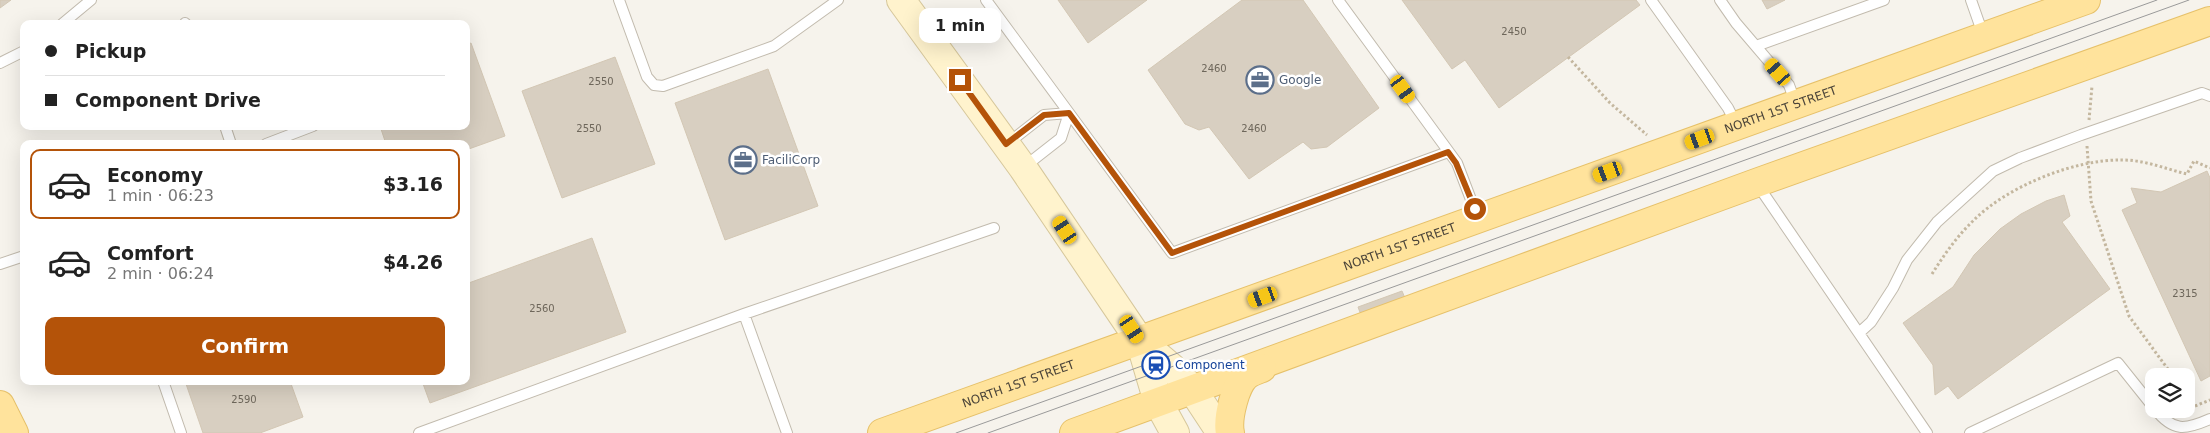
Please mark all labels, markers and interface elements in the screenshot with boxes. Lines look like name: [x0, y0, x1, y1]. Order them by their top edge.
callout: 1 min: [919, 8, 1001, 42]
text: 1 min: [935, 16, 985, 35]
house number: 2450: [1501, 26, 1527, 37]
text: Pickup: [75, 40, 146, 62]
car: [1762, 56, 1793, 88]
house number: 2460: [1201, 63, 1227, 74]
office icon: Google: [1245, 65, 1275, 95]
route end: [949, 69, 971, 91]
car: [1388, 72, 1417, 106]
place label: Google: [1279, 73, 1321, 87]
house number: 2550: [588, 76, 614, 87]
street label: NORTH 1ST STREET: [1723, 83, 1839, 136]
text: Component Drive: [75, 89, 261, 111]
house number: 2550: [576, 123, 602, 134]
house number: 2460: [1241, 123, 1267, 134]
car: [1683, 127, 1716, 151]
office icon: FaciliCorp: [728, 145, 758, 175]
place label: FaciliCorp: [762, 153, 820, 167]
car: [1591, 160, 1624, 184]
icon: car: [47, 162, 92, 207]
text: Economy: [107, 164, 203, 186]
text: $3.16: [383, 173, 443, 195]
text: 1 min · 06:23: [107, 186, 214, 205]
route start: [1464, 198, 1486, 220]
car: [1050, 213, 1079, 247]
street label: NORTH 1ST STREET: [1341, 220, 1458, 273]
icon: car: [47, 240, 92, 285]
text: Comfort: [107, 242, 194, 264]
text: $4.26: [383, 251, 443, 273]
text: 2 min · 06:24: [107, 264, 214, 283]
car: [1246, 285, 1279, 309]
house number: 2315: [2172, 288, 2198, 299]
house number: 2560: [529, 303, 555, 314]
car: [1117, 312, 1146, 346]
button: Confirm: [45, 317, 445, 375]
station icon: Component: [1141, 350, 1171, 380]
street label: NORTH 1ST STREET: [960, 357, 1077, 411]
place label: Component: [1175, 358, 1245, 372]
map controls: [2145, 368, 2195, 418]
button: layers: [2145, 368, 2195, 418]
house number: 2590: [231, 394, 257, 405]

